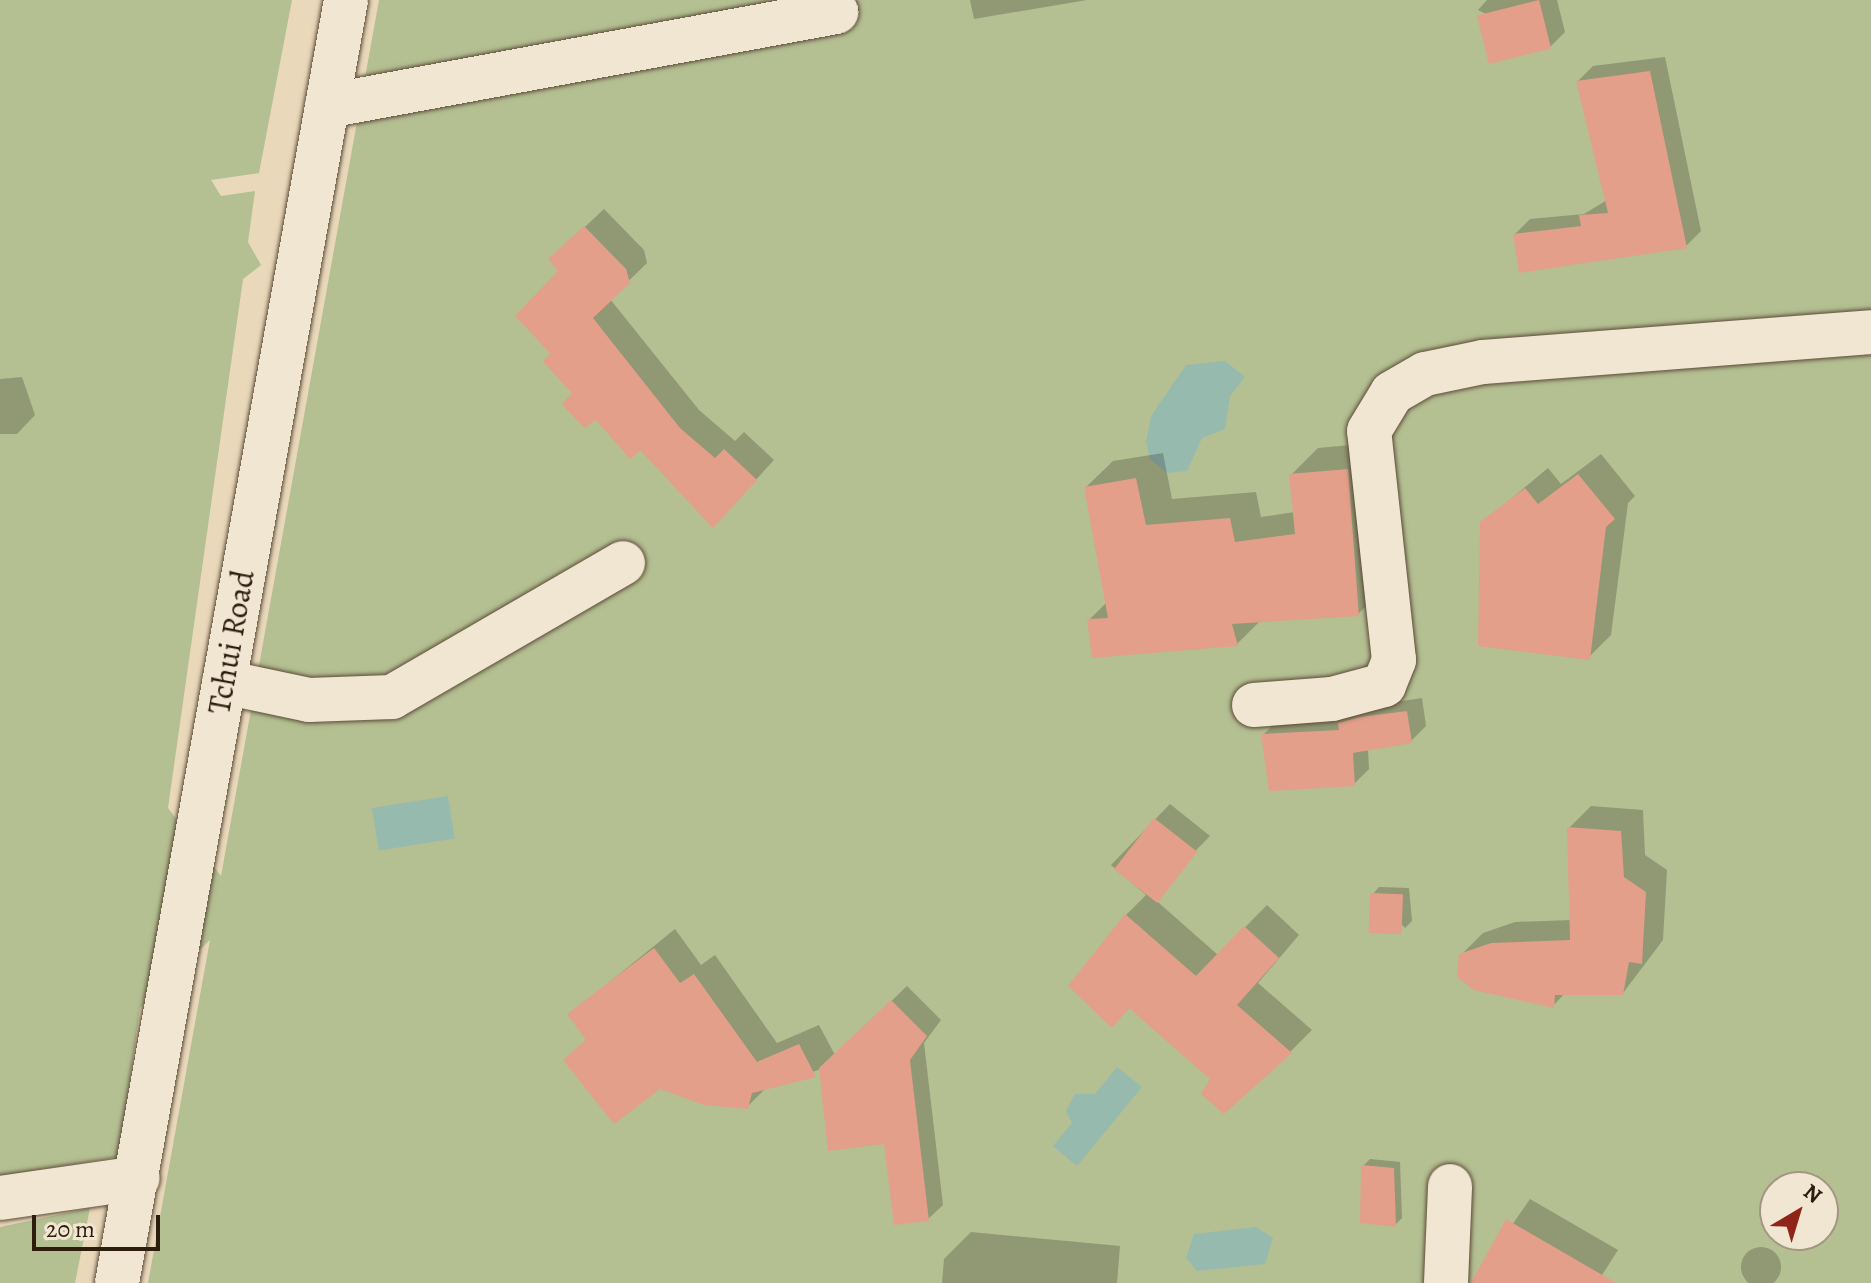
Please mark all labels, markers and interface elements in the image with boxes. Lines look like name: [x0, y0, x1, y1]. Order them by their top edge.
street label: Tchui Road: [199, 567, 263, 717]
north arrow: [1759, 1171, 1839, 1251]
text: N: [1797, 1177, 1828, 1210]
scale bar: [36, 1199, 164, 1249]
text: 20 m: [46, 1213, 95, 1245]

